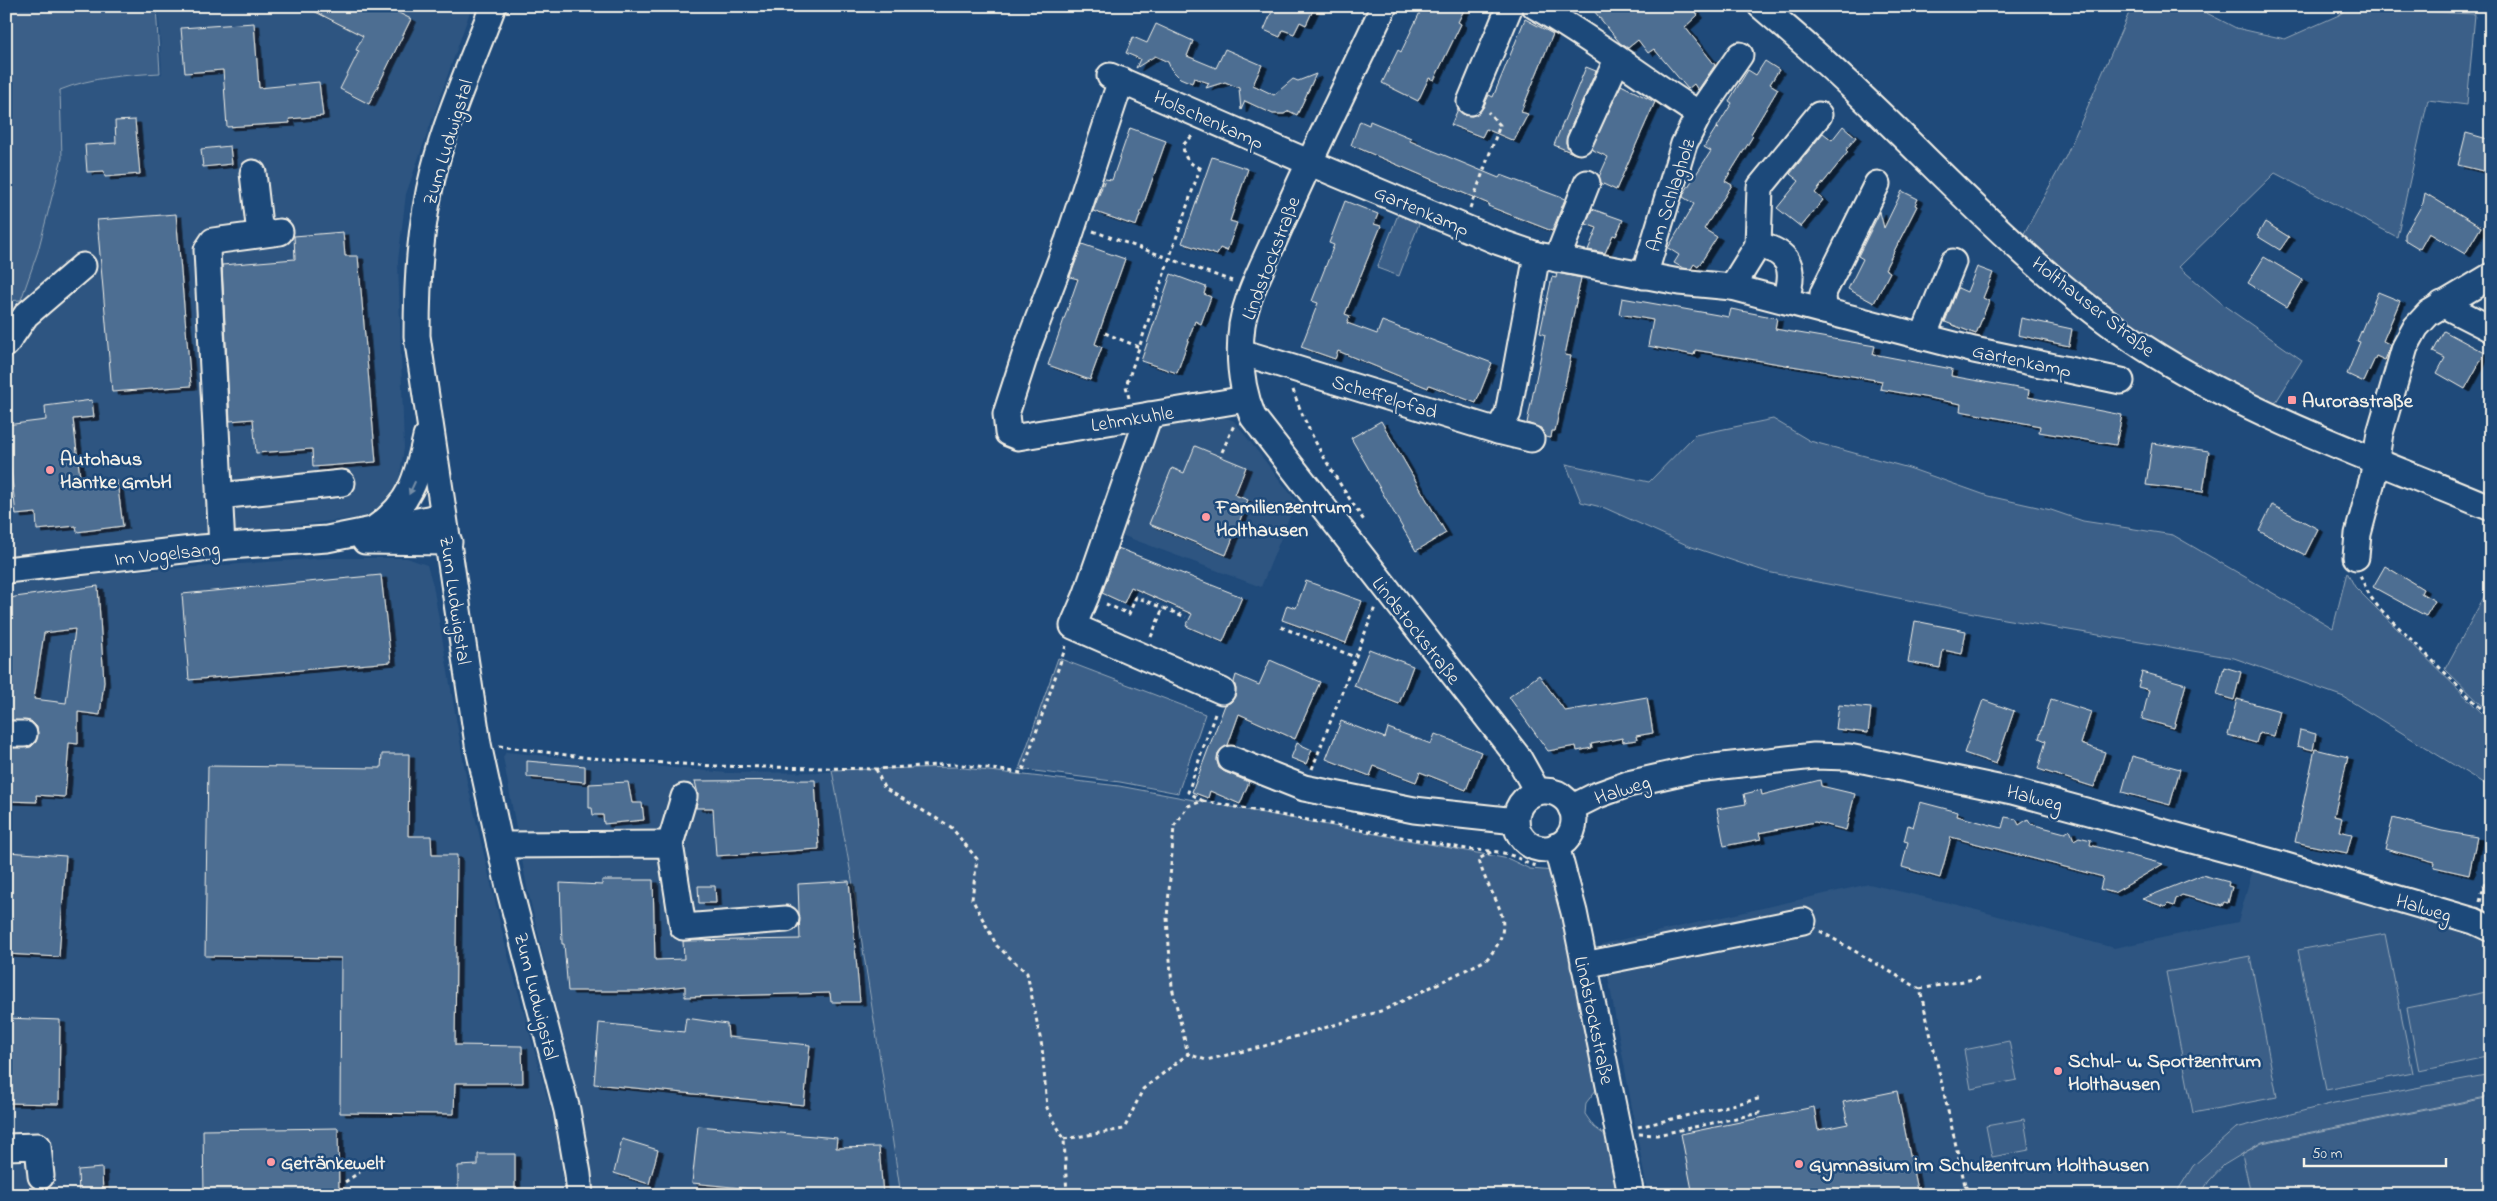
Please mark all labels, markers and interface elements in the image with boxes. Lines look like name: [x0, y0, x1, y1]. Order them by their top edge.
street label: Zum Ludwigstal: [417, 76, 483, 209]
street label: Holschenkamp: [1148, 84, 1268, 159]
street label: Am Schlagholz: [1640, 135, 1705, 256]
street label: Gartenkamp: [1369, 179, 1473, 245]
street label: Lindstockstraße: [1235, 193, 1309, 325]
street label: Holthauser Straße: [2025, 251, 2160, 365]
street label: Gartenkamp: [1969, 338, 2074, 387]
street label: Scheffelpfad: [1328, 369, 1441, 428]
place label: Aurorastraße: [2302, 388, 2414, 417]
marker: Aurorastraße: [2286, 394, 2298, 406]
street label: Lehmkuhle: [1089, 400, 1176, 441]
place label: Autohaus Hantke GmbH: [60, 446, 172, 498]
marker: Autohaus Hantke GmbH: [44, 464, 56, 476]
one-way arrow: [408, 481, 416, 495]
place label: Familienzentrum Holthausen: [1215, 494, 1352, 546]
marker: Familienzentrum Holthausen: [1200, 511, 1212, 523]
street label: Zum Ludwigstal: [429, 534, 477, 667]
street label: Im Vogelsang: [113, 536, 222, 576]
street label: Lindstockstraße: [1363, 571, 1467, 692]
street label: Halweg: [1591, 769, 1655, 815]
street label: Halweg: [2003, 778, 2066, 822]
street label: Halweg: [2392, 887, 2455, 933]
street label: Zum Ludwigstal: [504, 930, 564, 1063]
street label: Lindstockstraße: [1565, 954, 1620, 1087]
place label: Schul- u. Sportzentrum Holthausen: [2068, 1048, 2261, 1100]
marker: Schul- u. Sportzentrum Holthausen: [2052, 1065, 2064, 1077]
scale bar: [2304, 1136, 2447, 1168]
text: 50 m: [2312, 1143, 2343, 1165]
place label: Getränkewelt: [281, 1150, 386, 1179]
place label: Gymnasium im Schulzentrum Holthausen: [1809, 1152, 2149, 1182]
marker: Getränkewelt: [265, 1156, 277, 1168]
marker: Gymnasium im Schulzentrum Holthausen: [1793, 1158, 1805, 1170]

